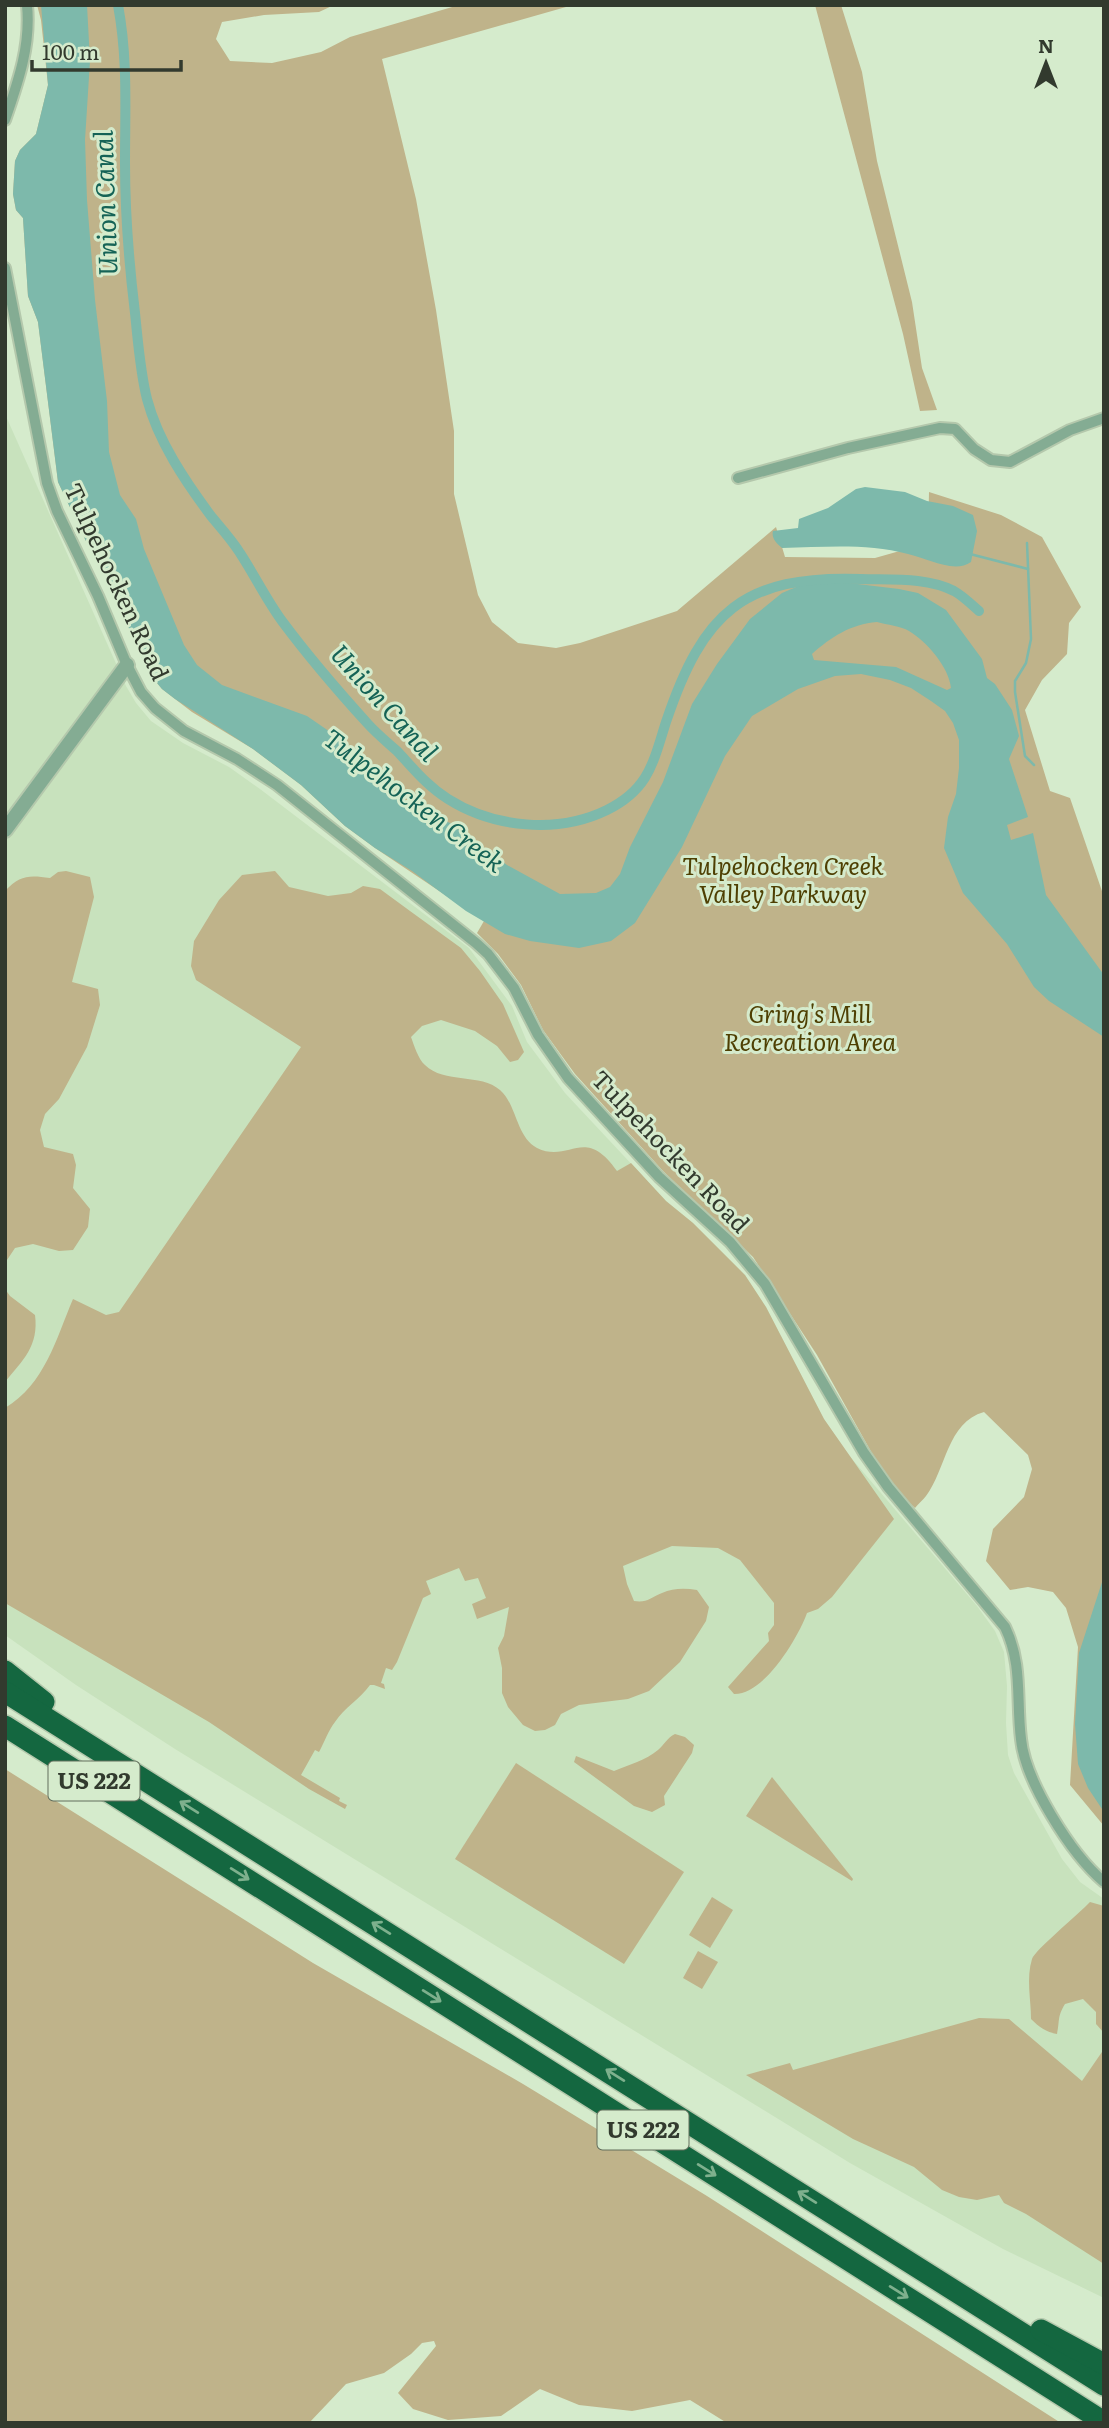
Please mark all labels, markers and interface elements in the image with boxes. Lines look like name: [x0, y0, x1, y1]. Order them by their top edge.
scale bar: [32, 28, 180, 72]
north arrow: [1011, 28, 1081, 98]
text: N: [1038, 31, 1054, 59]
text: 100 m: [42, 35, 99, 66]
water label: Union Canal: [81, 129, 126, 276]
street label: Tulpehocken Road: [57, 476, 180, 686]
water label: Union Canal: [323, 634, 449, 769]
water label: Tulpehocken Creek: [317, 718, 515, 881]
park label: Tulpehocken Creek Valley Parkway: [682, 847, 885, 910]
park label: Gring's Mill Recreation Area: [724, 995, 897, 1058]
street label: Tulpehocken Road: [585, 1061, 759, 1240]
road number: US 222: [48, 1762, 140, 1800]
one-way arrow: [179, 1799, 199, 1813]
one-way arrow: [229, 1867, 249, 1881]
one-way arrow: [372, 1920, 392, 1934]
one-way arrow: [421, 1989, 441, 2003]
one-way arrow: [606, 2068, 626, 2082]
road number: US 222: [598, 2110, 688, 2150]
one-way arrow: [696, 2163, 716, 2177]
one-way arrow: [798, 2190, 818, 2204]
one-way arrow: [888, 2285, 908, 2299]

